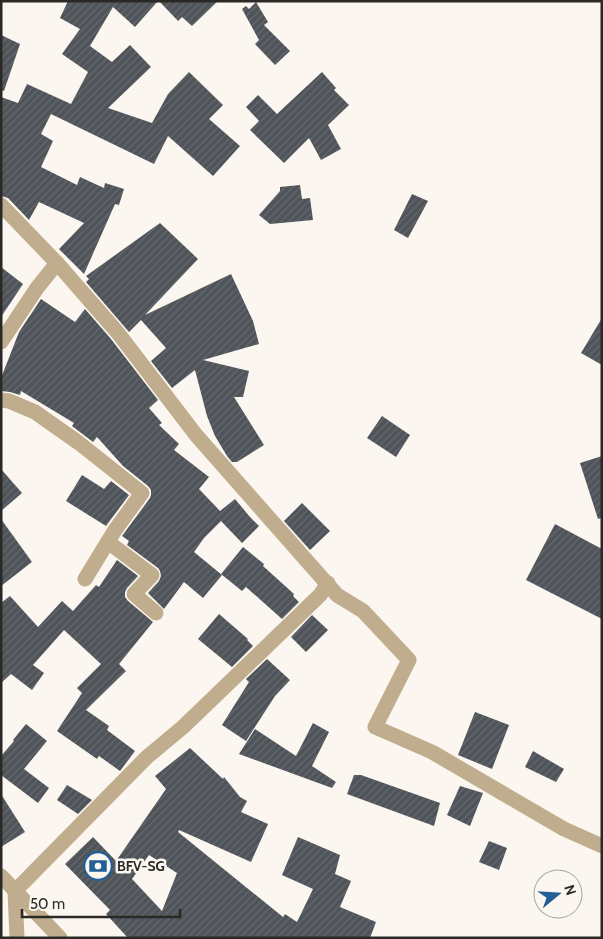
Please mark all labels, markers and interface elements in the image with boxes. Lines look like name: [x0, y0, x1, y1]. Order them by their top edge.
bank icon: BFV-SG: [83, 851, 113, 881]
place label: BFV-SG: [117, 857, 165, 875]
north arrow: [533, 869, 583, 919]
text: N: [560, 882, 580, 897]
scale bar: [22, 886, 180, 918]
text: 50 m: [30, 895, 65, 913]

